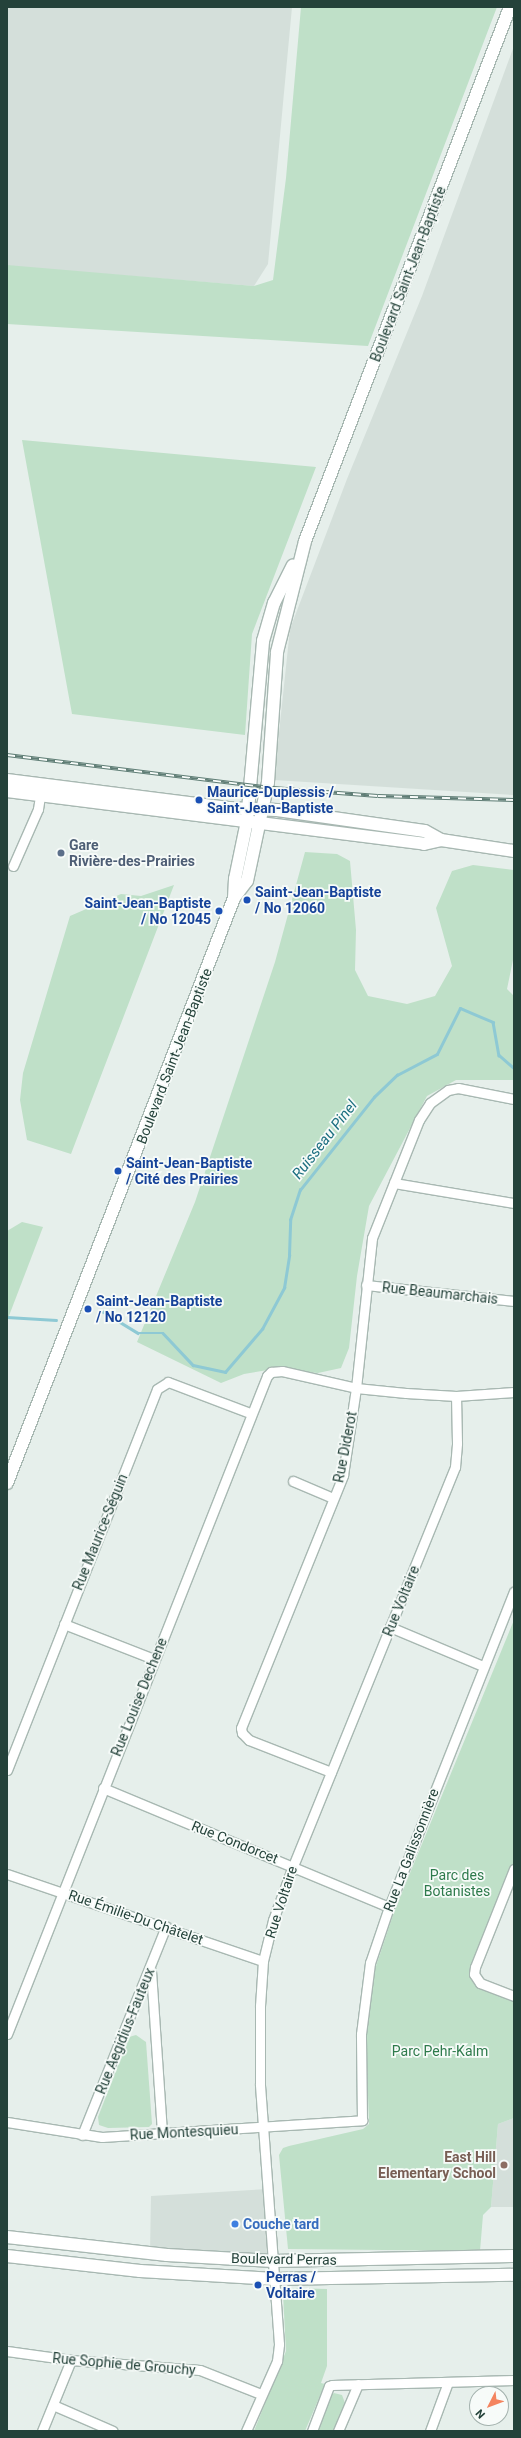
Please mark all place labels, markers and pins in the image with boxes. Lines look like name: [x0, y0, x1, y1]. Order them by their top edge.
place label: Maurice-Duplessis / Saint-Jean-Baptiste: [207, 784, 334, 816]
marker: Maurice-Duplessis / Saint-Jean-Baptiste: [194, 795, 204, 805]
place label: Gare Rivière-des-Prairies: [69, 837, 195, 870]
marker: Gare Rivière-des-Prairies: [56, 848, 66, 858]
place label: Saint-Jean-Baptiste / No 12060: [255, 884, 381, 916]
place label: Saint-Jean-Baptiste / No 12045: [85, 895, 211, 928]
marker: Saint-Jean-Baptiste / No 12060: [242, 895, 252, 905]
marker: Saint-Jean-Baptiste / No 12045: [214, 906, 224, 916]
place label: Saint-Jean-Baptiste / Cité des Prairies: [126, 1155, 252, 1188]
marker: Saint-Jean-Baptiste / Cité des Prairies: [113, 1166, 123, 1176]
place label: Saint-Jean-Baptiste / No 12120: [96, 1293, 222, 1326]
marker: Saint-Jean-Baptiste / No 12120: [83, 1304, 93, 1314]
place label: East Hill Elementary School: [378, 2149, 496, 2182]
marker: East Hill Elementary School: [499, 2160, 509, 2170]
place label: Couche tard: [243, 2216, 319, 2232]
marker: Couche tard: [230, 2219, 240, 2229]
place label: Perras / Voltaire: [266, 2269, 316, 2302]
marker: Perras / Voltaire: [253, 2280, 263, 2290]

